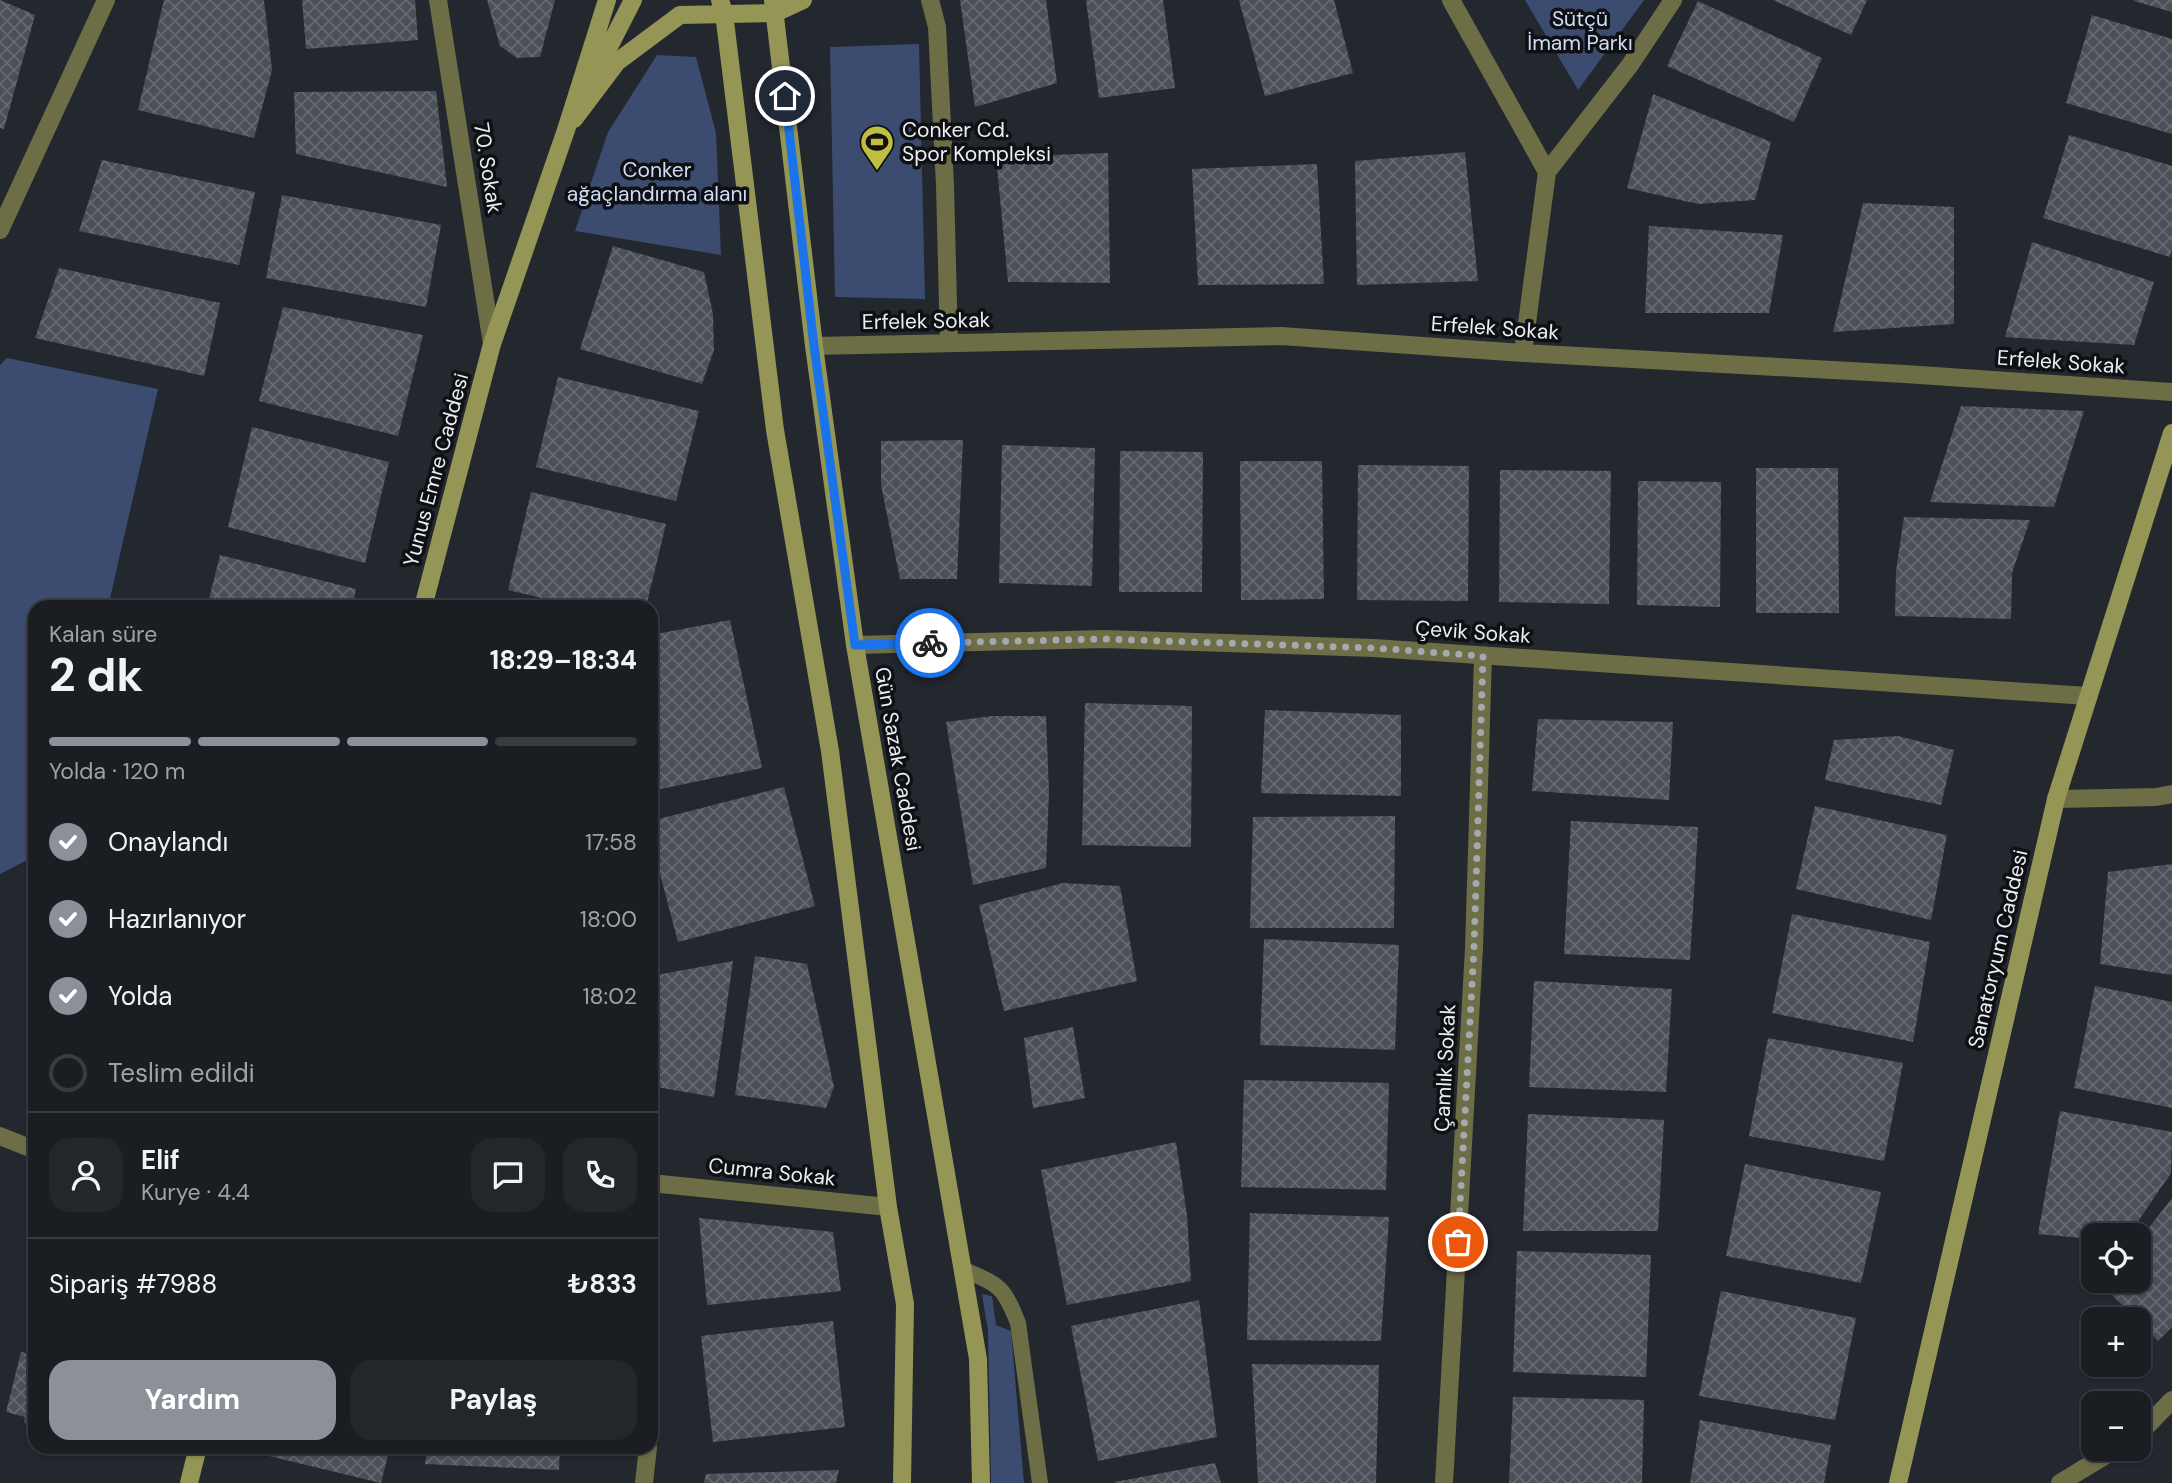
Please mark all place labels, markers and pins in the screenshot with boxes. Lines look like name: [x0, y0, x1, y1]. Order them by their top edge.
pin: [755, 66, 815, 126]
place label: Conker Cd. Spor Kompleksi: [902, 116, 1051, 168]
sports icon: Conker Cd. Spor Kompleksi: [858, 123, 896, 172]
pin: [1428, 1212, 1488, 1272]

